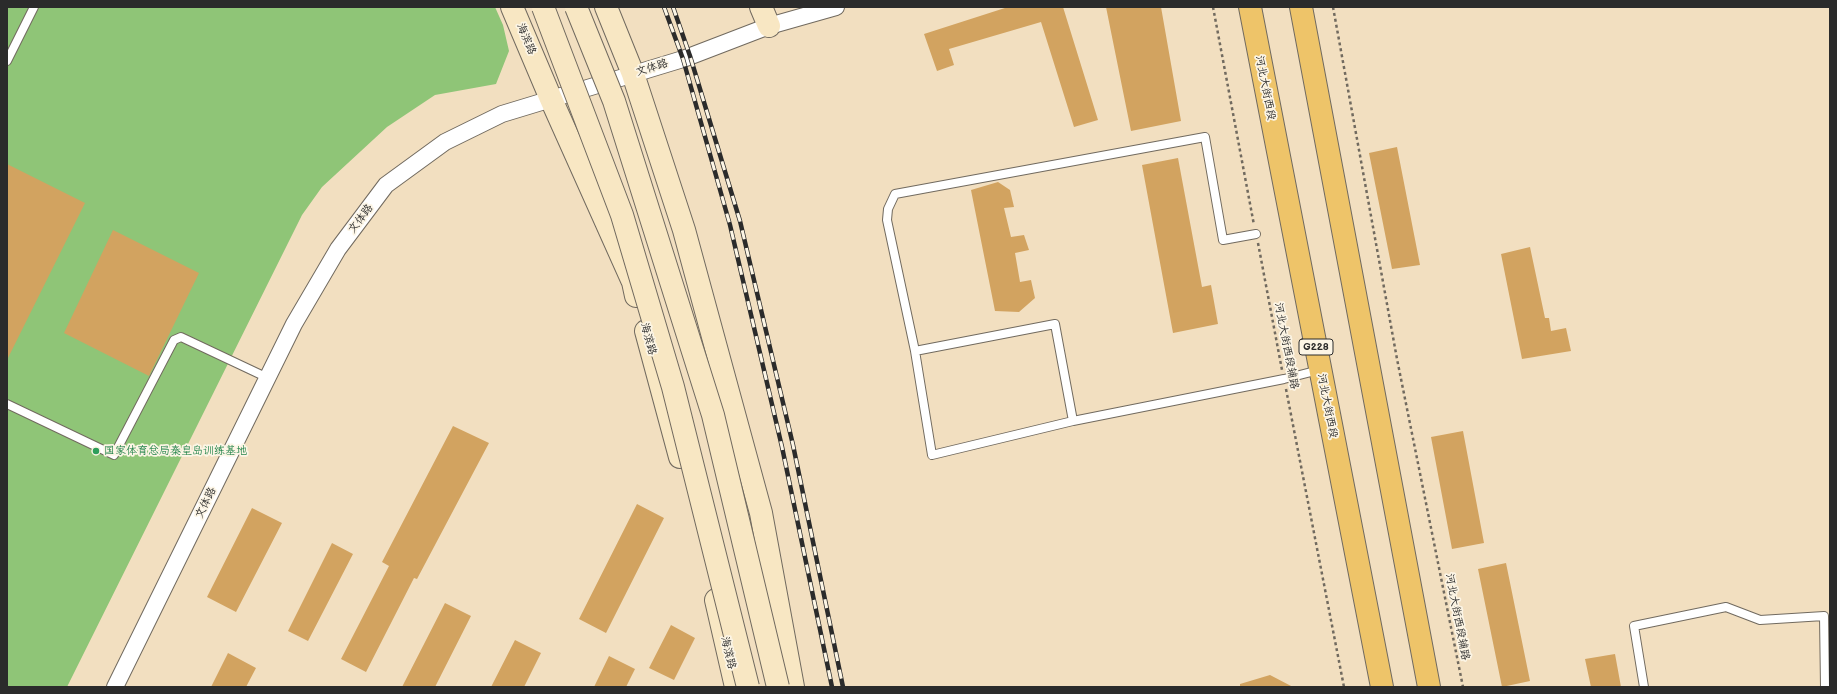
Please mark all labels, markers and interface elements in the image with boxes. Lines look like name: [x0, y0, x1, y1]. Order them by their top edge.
street label: 海滨路: [513, 21, 539, 57]
street label: 河北大街西段: [1252, 54, 1278, 122]
street label: 文体路: [634, 57, 670, 79]
street label: 文体路: [346, 202, 376, 236]
street label: 河北大街西段辅路: [1271, 302, 1301, 390]
street label: 海滨路: [637, 321, 659, 357]
road number: G228: [1299, 339, 1333, 355]
street label: 河北大街西段: [1314, 372, 1340, 440]
place label: 国家体育总局秦皇岛训练基地: [104, 444, 247, 458]
marker: 国家体育总局秦皇岛训练基地: [91, 446, 101, 456]
street label: 文体路: [193, 485, 219, 521]
street label: 河北大街西段辅路: [1442, 573, 1472, 661]
street label: 海滨路: [718, 635, 738, 671]

